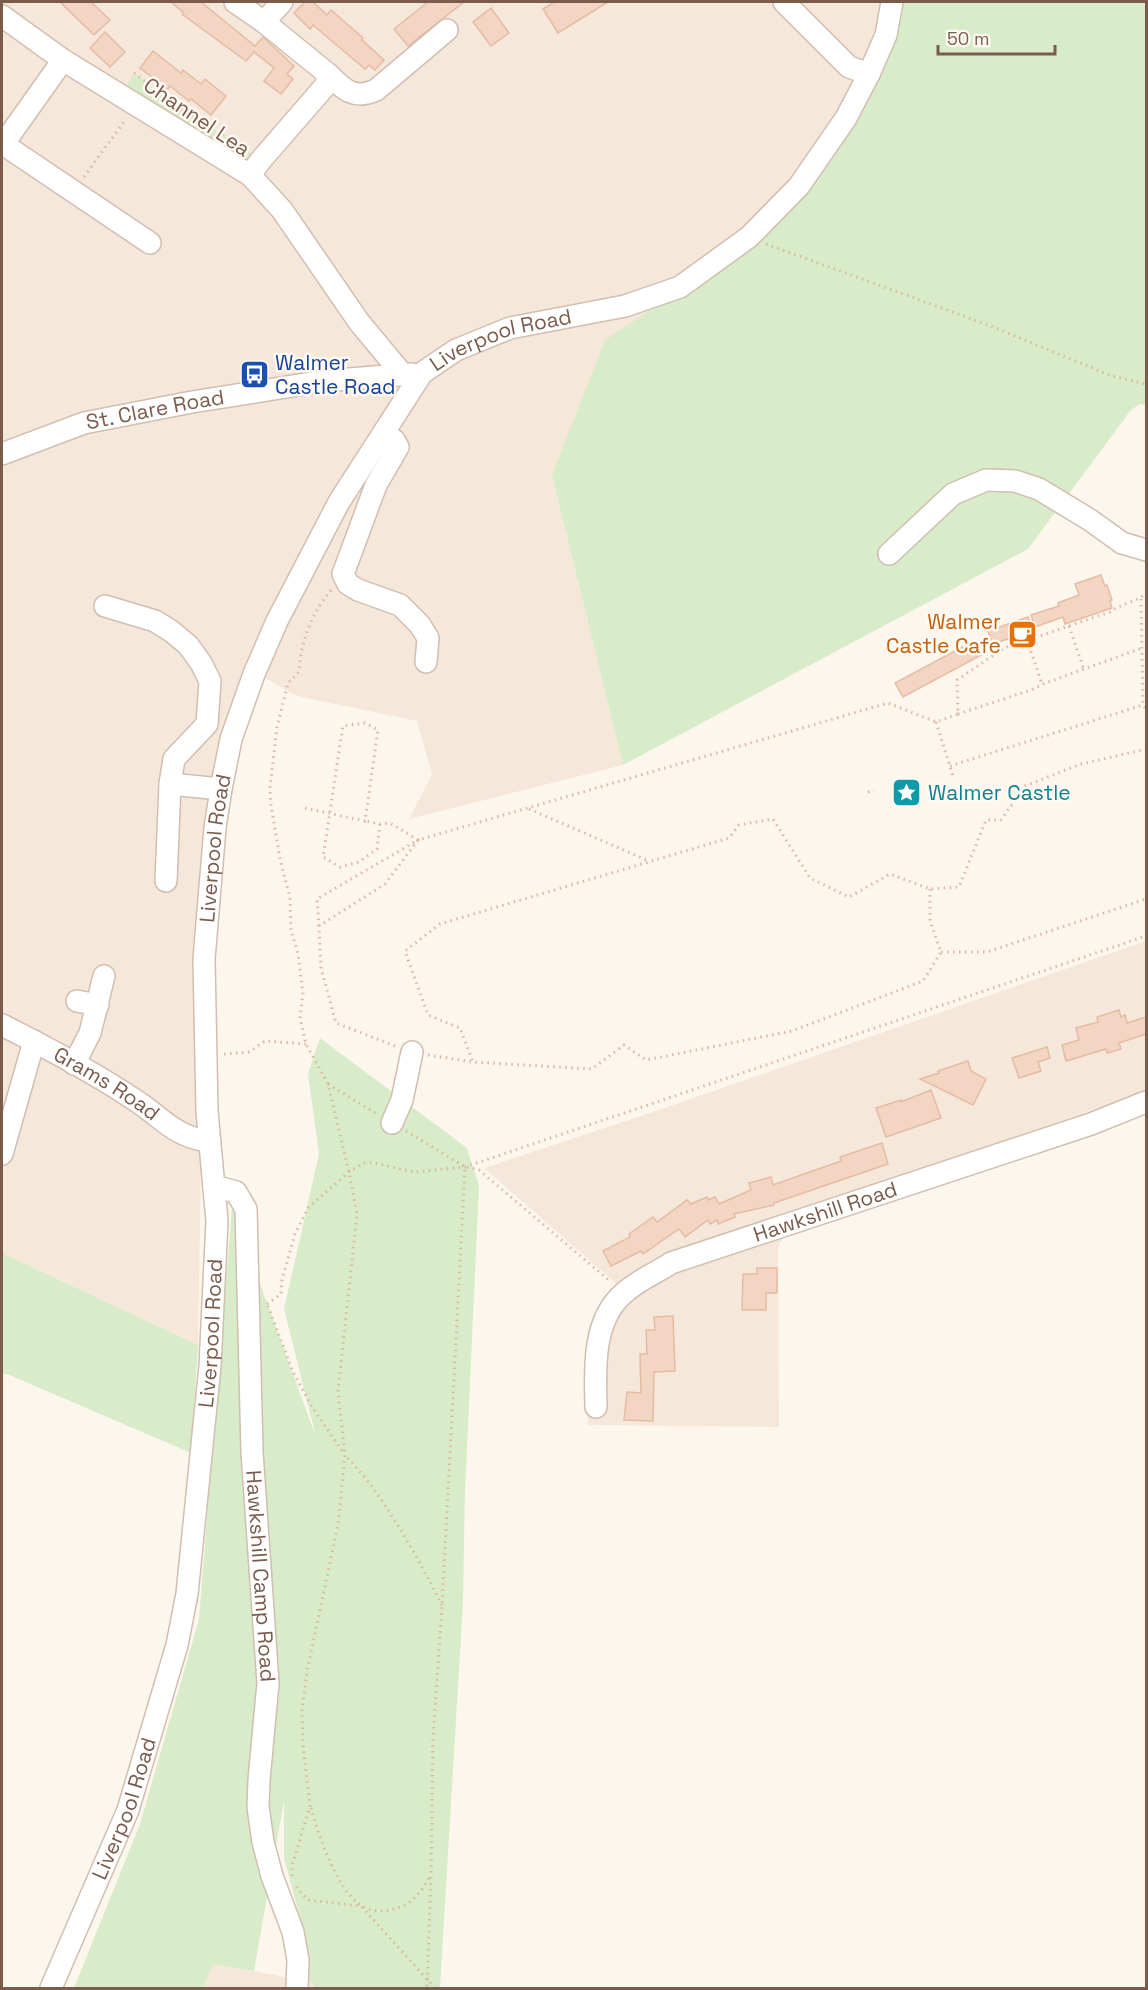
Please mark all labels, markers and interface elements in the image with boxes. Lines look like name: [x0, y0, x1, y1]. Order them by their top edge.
scale bar: [938, 18, 1055, 56]
text: 50 m: [947, 27, 989, 50]
street label: Channel Lea: [139, 71, 256, 162]
street label: Liverpool Road: [424, 303, 574, 377]
place label: Walmer Castle Road: [275, 349, 395, 400]
bus stop icon: Walmer Castle Road: [238, 359, 270, 391]
street label: St. Clare Road: [83, 383, 226, 435]
place label: Walmer Castle Cafe: [886, 608, 1001, 659]
cafe icon: Walmer Castle Cafe: [1006, 618, 1038, 650]
street label: Liverpool Road: [193, 772, 237, 924]
place icon: Walmer Castle: [891, 777, 923, 809]
place label: Walmer Castle: [928, 779, 1071, 806]
street label: Grams Road: [49, 1040, 165, 1126]
street label: Hawkshill Road: [750, 1175, 901, 1248]
street label: Liverpool Road: [192, 1258, 228, 1409]
street label: Hawkshill Camp Road: [240, 1469, 282, 1683]
street label: Liverpool Road: [85, 1734, 162, 1884]

